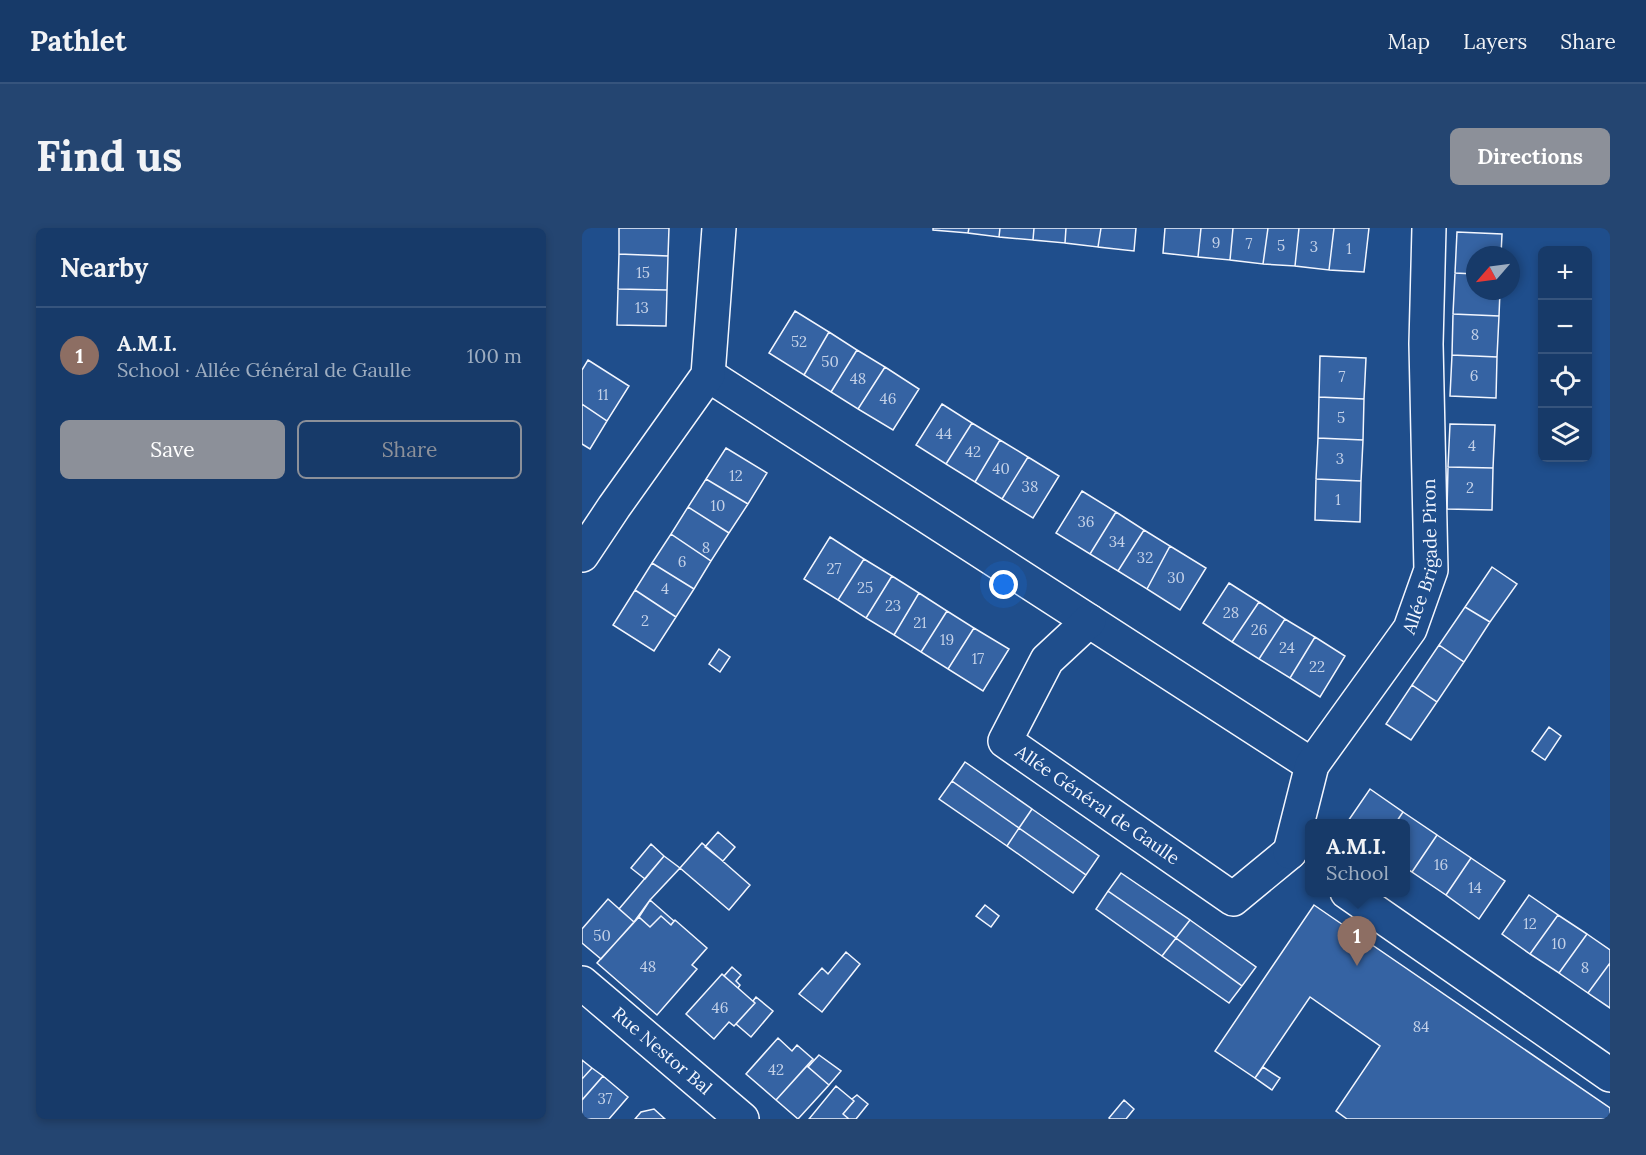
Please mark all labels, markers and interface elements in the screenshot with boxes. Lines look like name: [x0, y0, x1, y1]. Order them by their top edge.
text: Pathlet: [30, 23, 127, 59]
text: Map: [1387, 28, 1430, 55]
text: Layers: [1463, 28, 1527, 55]
text: Share: [1560, 28, 1616, 55]
button: Directions: [1450, 128, 1610, 185]
text: Find us: [36, 129, 182, 183]
house number: 9: [1212, 233, 1220, 252]
house number: 7: [1246, 234, 1253, 253]
house number: 5: [1277, 236, 1285, 255]
house number: 3: [1310, 237, 1318, 256]
house number: 1: [1346, 239, 1352, 258]
north arrow: [1466, 246, 1520, 300]
map controls: [1538, 246, 1592, 462]
button: +: [1538, 246, 1592, 300]
text: Nearby: [60, 251, 148, 284]
house number: 15: [636, 263, 650, 282]
house number: 13: [635, 298, 649, 317]
button: −: [1538, 300, 1592, 354]
house number: 8: [1471, 325, 1479, 344]
text: A.M.I.: [117, 329, 177, 357]
house number: 52: [791, 332, 807, 351]
text: 1: [75, 343, 84, 368]
text: 100 m: [467, 343, 522, 368]
house number: 50: [821, 352, 839, 371]
button: locate: [1538, 354, 1592, 408]
text: School · Allée Général de Gaulle: [117, 357, 411, 382]
house number: 6: [1470, 366, 1478, 385]
house number: 7: [1339, 367, 1346, 386]
house number: 48: [850, 369, 866, 388]
house number: 11: [598, 385, 608, 404]
house number: 46: [880, 389, 896, 408]
house number: 5: [1337, 408, 1345, 427]
button: layers: [1538, 408, 1592, 462]
button: Save: [60, 420, 285, 479]
button: Share: [297, 420, 522, 479]
house number: 44: [936, 424, 952, 443]
house number: 4: [1468, 436, 1476, 455]
house number: 42: [965, 442, 981, 461]
house number: 3: [1336, 449, 1344, 468]
house number: 40: [992, 459, 1010, 478]
house number: 12: [729, 466, 743, 485]
house number: 38: [1022, 477, 1038, 496]
street label: Allée Brigade Piron: [1397, 478, 1442, 638]
house number: 2: [1466, 478, 1474, 497]
house number: 1: [1335, 490, 1341, 509]
house number: 10: [711, 496, 725, 515]
house number: 36: [1077, 512, 1095, 531]
house number: 34: [1109, 532, 1125, 551]
house number: 8: [702, 538, 710, 557]
house number: 32: [1137, 548, 1153, 567]
house number: 6: [678, 552, 686, 571]
house number: 27: [827, 559, 842, 578]
house number: 30: [1167, 568, 1185, 587]
your location: [989, 570, 1018, 599]
house number: 25: [857, 578, 873, 597]
house number: 4: [661, 579, 669, 598]
house number: 23: [885, 596, 901, 615]
house number: 28: [1223, 603, 1239, 622]
house number: 2: [641, 611, 649, 630]
house number: 21: [913, 613, 927, 632]
house number: 26: [1251, 620, 1267, 639]
house number: 19: [940, 630, 954, 649]
house number: 24: [1279, 638, 1295, 657]
house number: 17: [972, 649, 984, 668]
house number: 22: [1309, 657, 1325, 676]
street label: Allée Général de Gaulle: [1010, 739, 1184, 870]
popup: [1305, 819, 1410, 897]
text: A.M.I.: [1326, 832, 1386, 860]
house number: 16: [1434, 855, 1448, 874]
text: School: [1326, 860, 1389, 885]
house number: 14: [1468, 878, 1482, 897]
house number: 12: [1523, 914, 1537, 933]
pin: 1: [1338, 916, 1376, 966]
house number: 50: [593, 926, 611, 945]
house number: 10: [1552, 934, 1566, 953]
house number: 48: [640, 957, 656, 976]
house number: 8: [1581, 958, 1589, 977]
house number: 46: [712, 998, 728, 1017]
street label: Rue Nestor Bal: [608, 1002, 717, 1099]
house number: 84: [1413, 1017, 1429, 1036]
house number: 42: [768, 1060, 784, 1079]
house number: 37: [598, 1089, 613, 1108]

